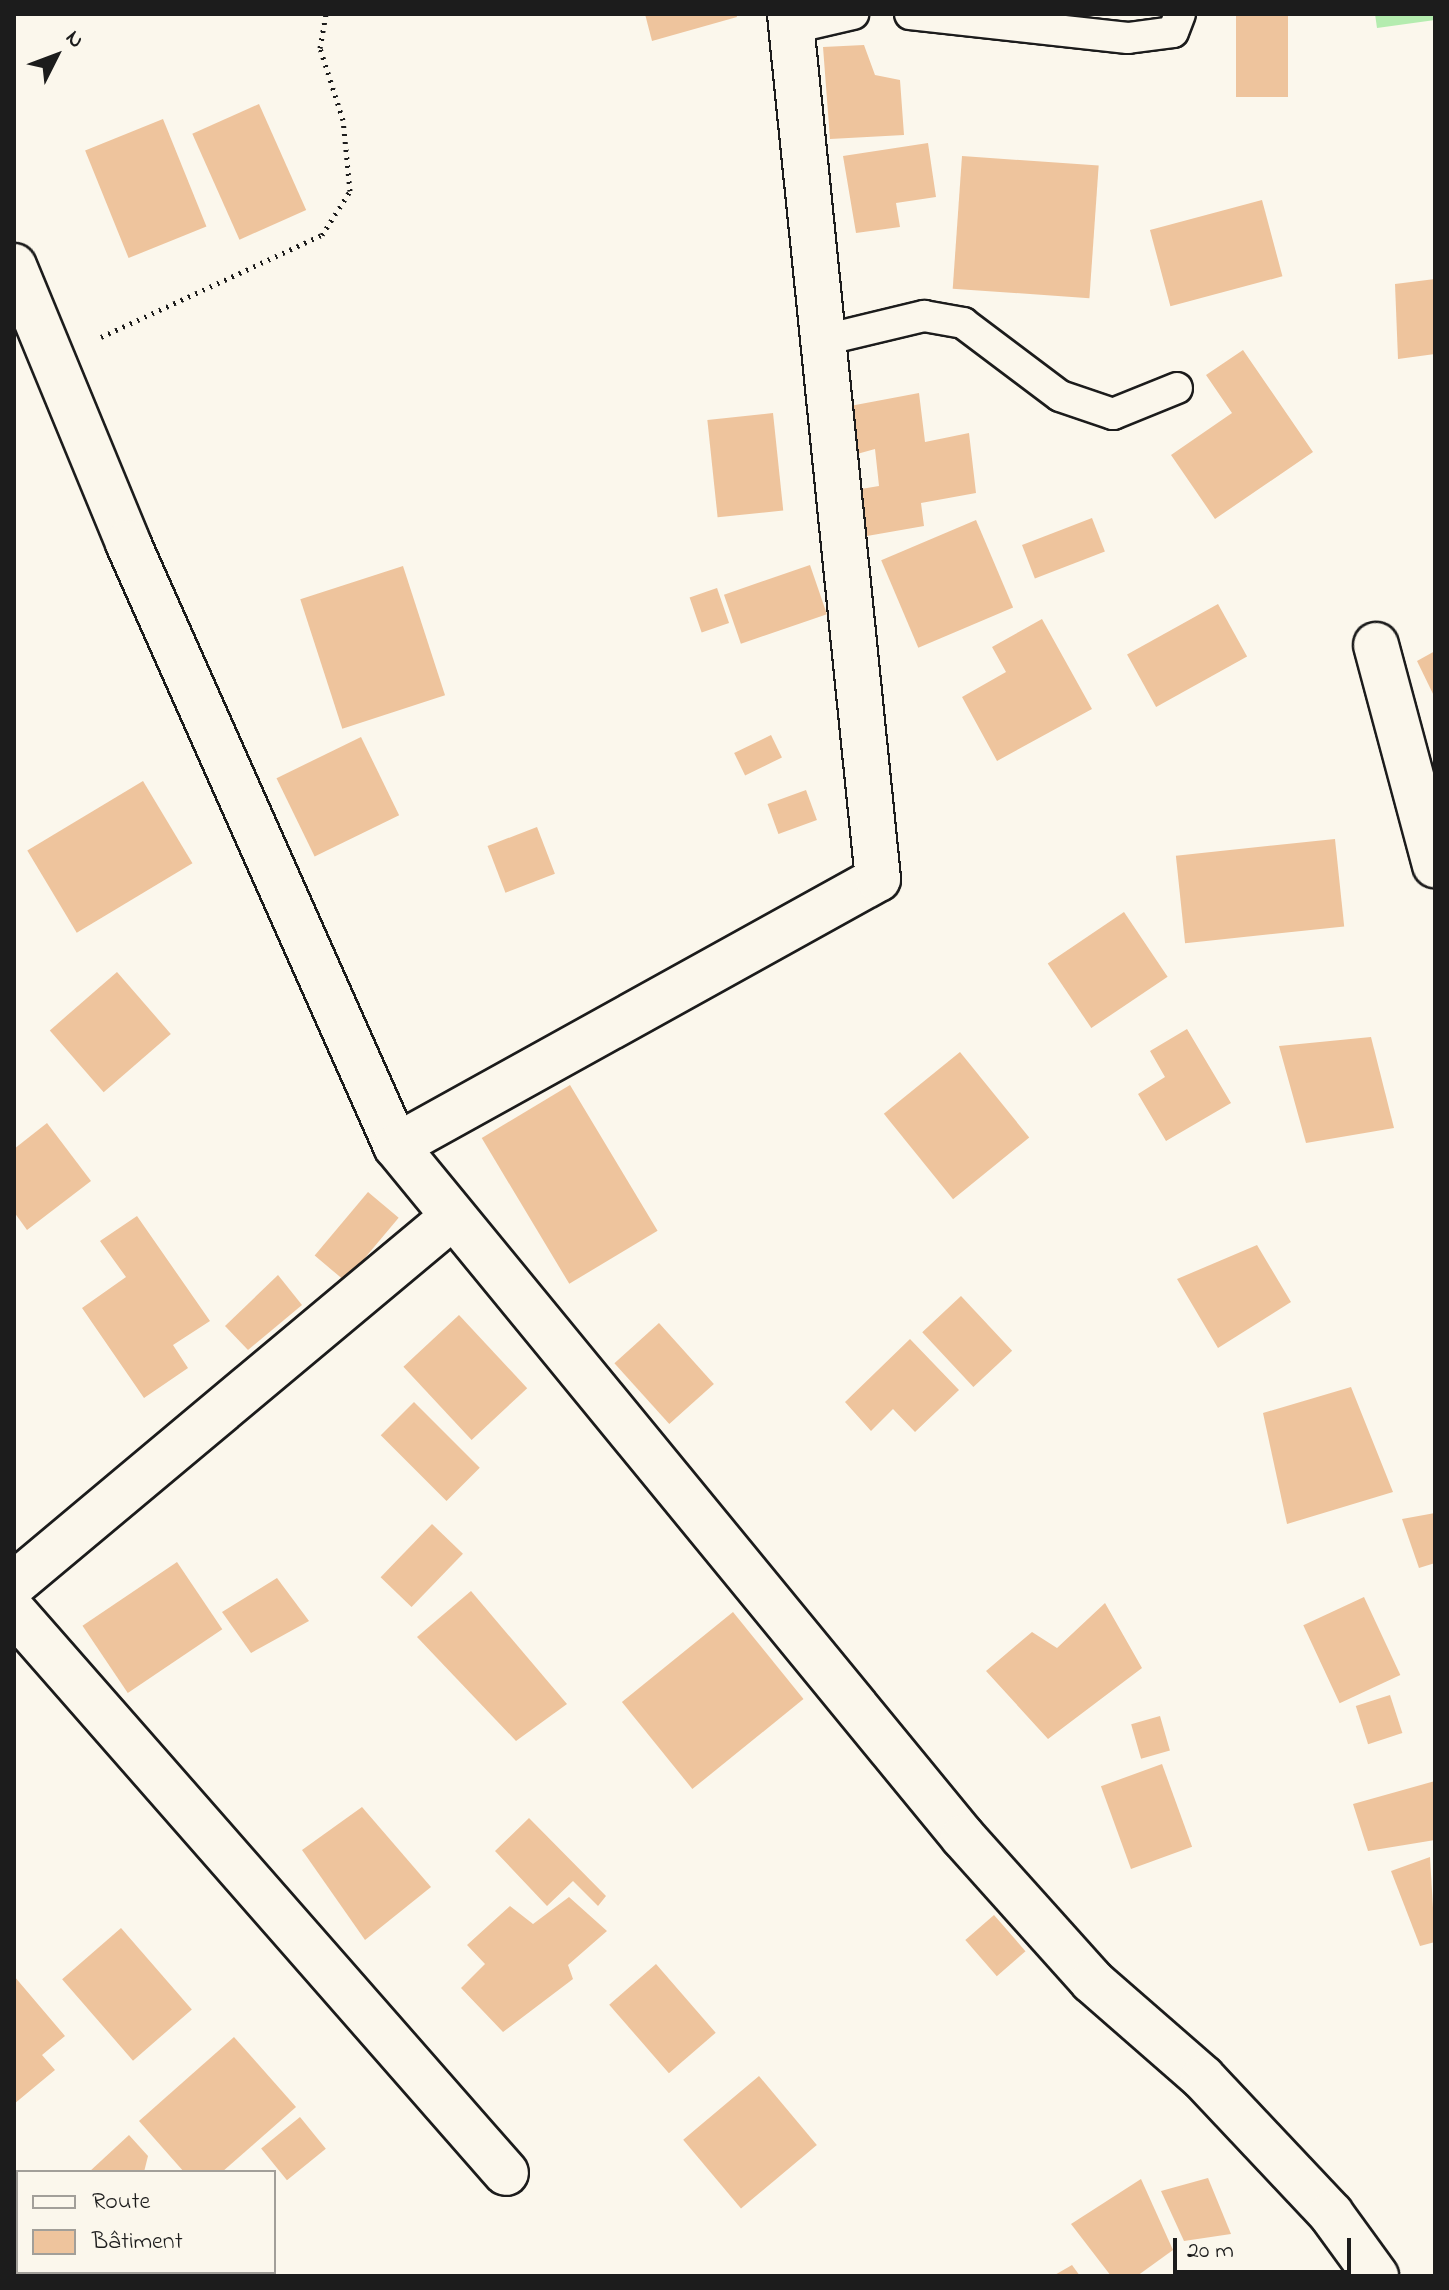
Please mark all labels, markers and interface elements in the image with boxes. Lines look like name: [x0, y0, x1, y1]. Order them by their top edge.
north arrow: [16, 16, 96, 96]
text: N: [57, 24, 91, 56]
legend: [16, 2170, 276, 2274]
text: Route: [92, 2185, 150, 2220]
scale bar: [1177, 2222, 1355, 2272]
text: Bâtiment: [92, 2225, 183, 2260]
text: 20 m: [1187, 2234, 1234, 2269]

